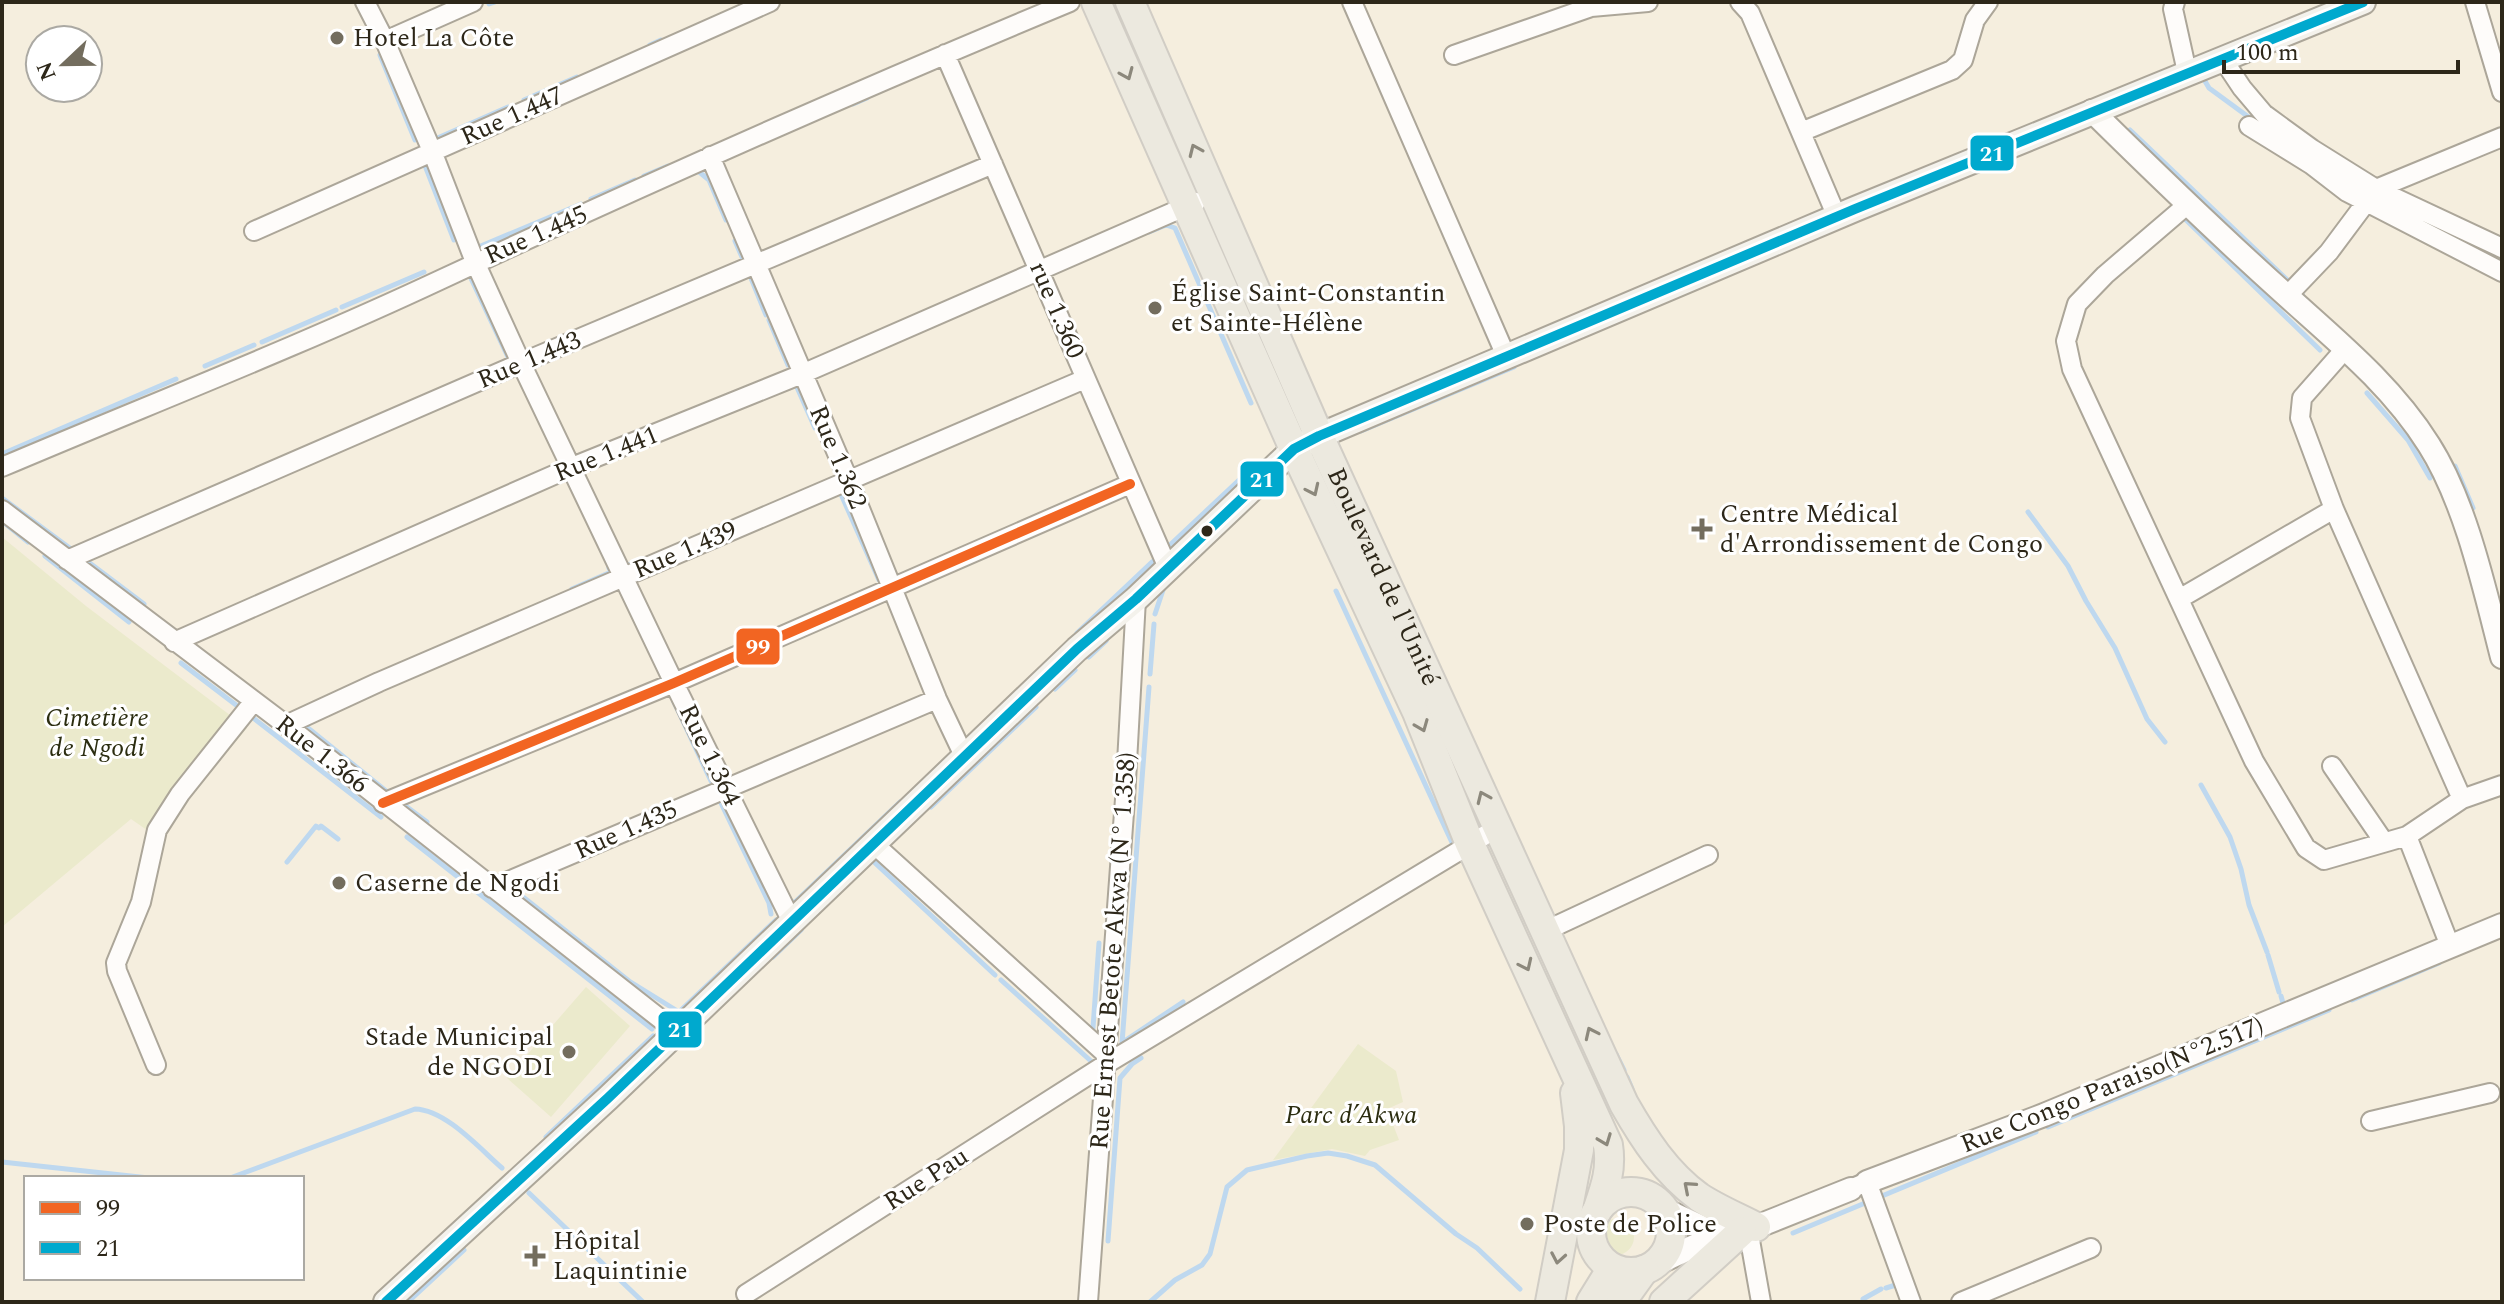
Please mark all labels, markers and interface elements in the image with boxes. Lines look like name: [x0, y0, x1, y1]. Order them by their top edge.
place label: Hotel La Côte: [353, 18, 514, 58]
north arrow: [24, 24, 104, 104]
scale bar: [2224, 24, 2458, 74]
marker: Hotel La Côte: [328, 29, 346, 47]
text: 100 m: [2236, 35, 2299, 71]
text: N: [28, 56, 66, 85]
one-way arrow: [1118, 65, 1134, 80]
street label: Rue 1.447: [454, 75, 570, 157]
line badge: 21: [1969, 134, 2015, 172]
text: 21: [1980, 138, 2004, 171]
one-way arrow: [1188, 144, 1204, 158]
street label: Rue 1.445: [478, 194, 594, 276]
street label: rue 1.360: [1019, 255, 1095, 365]
place label: Église Saint-Constantin et Sainte-Hélène: [1171, 273, 1445, 343]
marker: Église Saint-Constantin et Sainte-Hélène: [1146, 299, 1164, 317]
street label: Rue 1.443: [471, 320, 587, 400]
street label: Rue 1.362: [798, 399, 878, 515]
street label: Rue 1.441: [548, 415, 664, 493]
line badge: 21: [1239, 460, 1285, 498]
street label: Boulevard de l'Unité: [1316, 461, 1450, 692]
text: 21: [1250, 464, 1274, 497]
one-way arrow: [1303, 482, 1319, 496]
place label: Centre Médical d'Arrondissement de Congo: [1720, 494, 2043, 564]
street label: Rue 1.439: [627, 510, 743, 590]
marker: Centre Médical d'Arrondissement de Congo: [1691, 518, 1713, 540]
unlabelled marker: [1199, 523, 1215, 539]
line badge: 99: [735, 627, 781, 666]
text: 99: [746, 631, 770, 664]
street label: Rue 1.364: [668, 697, 752, 813]
park label: Cimetière de Ngodi: [45, 698, 149, 768]
street label: Rue 1.366: [267, 705, 377, 803]
one-way arrow: [1412, 718, 1429, 732]
street label: Rue Ernest Betote Akwa (N° 1.358): [1079, 751, 1147, 1151]
street label: Rue 1.435: [568, 789, 684, 871]
one-way arrow: [1477, 791, 1493, 805]
place label: Caserne de Ngodi: [355, 863, 560, 903]
marker: Caserne de Ngodi: [330, 874, 348, 892]
one-way arrow: [1516, 956, 1532, 971]
street label: Rue Congo Paraiso(N°2.517): [1954, 1006, 2270, 1164]
line badge: 21: [657, 1010, 703, 1049]
text: 21: [668, 1014, 692, 1047]
place label: Stade Municipal de NGODI: [365, 1017, 553, 1087]
one-way arrow: [1585, 1027, 1601, 1041]
marker: Stade Municipal de NGODI: [560, 1043, 578, 1061]
park label: Parc d’Akwa: [1285, 1095, 1417, 1135]
one-way arrow: [1595, 1132, 1612, 1146]
street label: Rue Pau: [876, 1137, 976, 1221]
legend: [24, 1176, 304, 1280]
one-way arrow: [1683, 1183, 1698, 1197]
text: 99: [96, 1191, 120, 1227]
place label: Poste de Police: [1543, 1204, 1717, 1244]
marker: Poste de Police: [1518, 1215, 1536, 1233]
place label: Hôpital Laquintinie: [553, 1221, 688, 1291]
text: 21: [96, 1231, 120, 1267]
marker: Hôpital Laquintinie: [524, 1245, 546, 1267]
one-way arrow: [1551, 1251, 1568, 1265]

